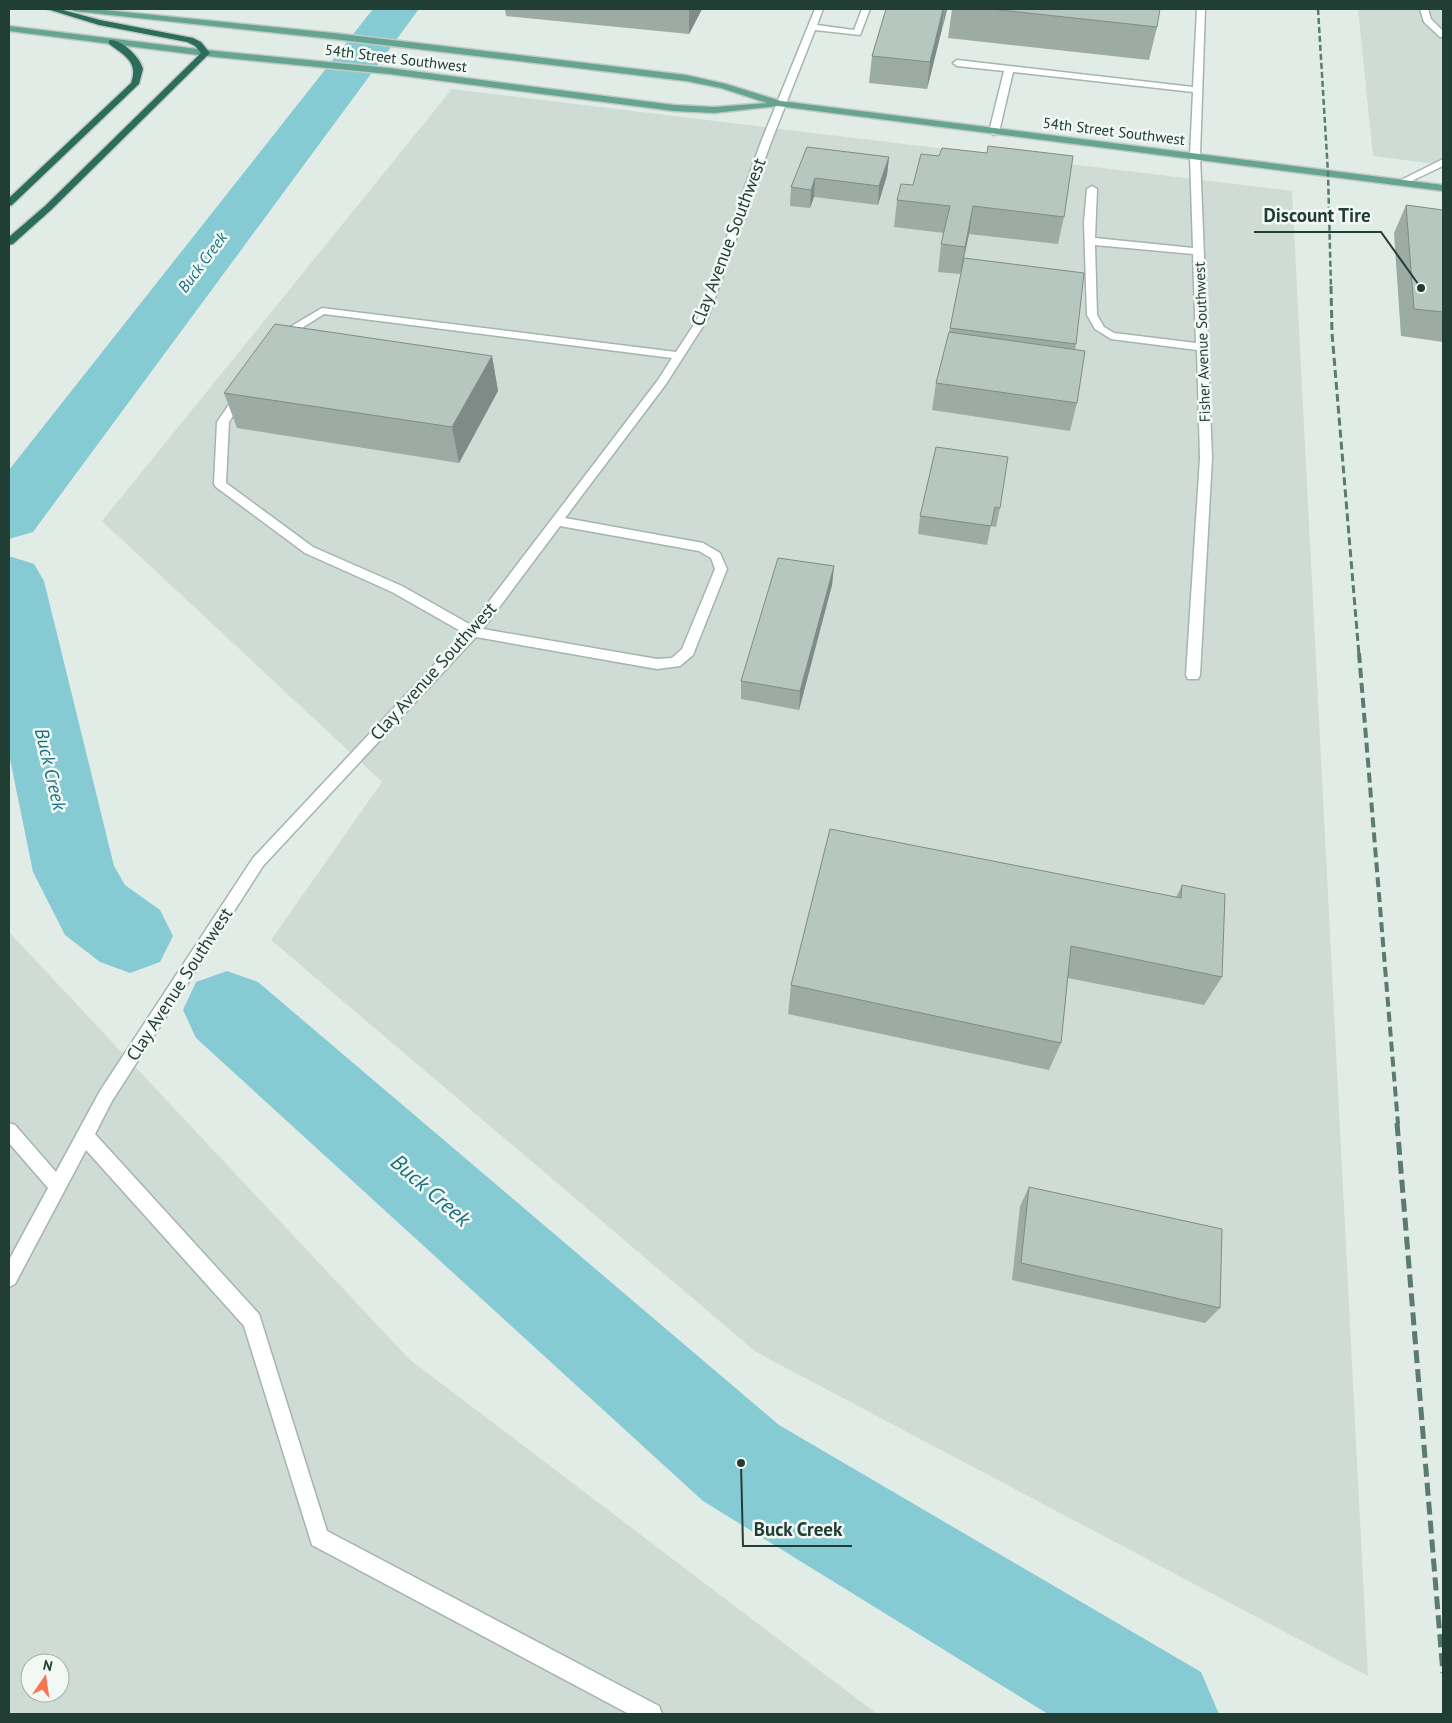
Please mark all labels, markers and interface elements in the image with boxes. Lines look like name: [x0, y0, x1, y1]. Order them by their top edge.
street label: 54th Street Southwest: [324, 40, 468, 76]
street label: 54th Street Southwest: [1042, 113, 1186, 149]
street label: Clay Avenue Southwest: [685, 155, 771, 329]
callout: Discount Tire: [1254, 198, 1381, 232]
text: Discount Tire: [1263, 203, 1371, 227]
water label: Buck Creek: [173, 227, 232, 296]
street label: Fisher Avenue Southwest: [1190, 261, 1214, 423]
street label: Clay Avenue Southwest: [365, 597, 501, 745]
water label: Buck Creek: [30, 726, 72, 814]
street label: Clay Avenue Southwest: [121, 903, 237, 1065]
water label: Buck Creek: [385, 1148, 477, 1233]
callout: Buck Creek: [743, 1512, 852, 1546]
text: Buck Creek: [754, 1517, 843, 1541]
north arrow: [20, 1653, 70, 1703]
text: N: [41, 1656, 54, 1675]

